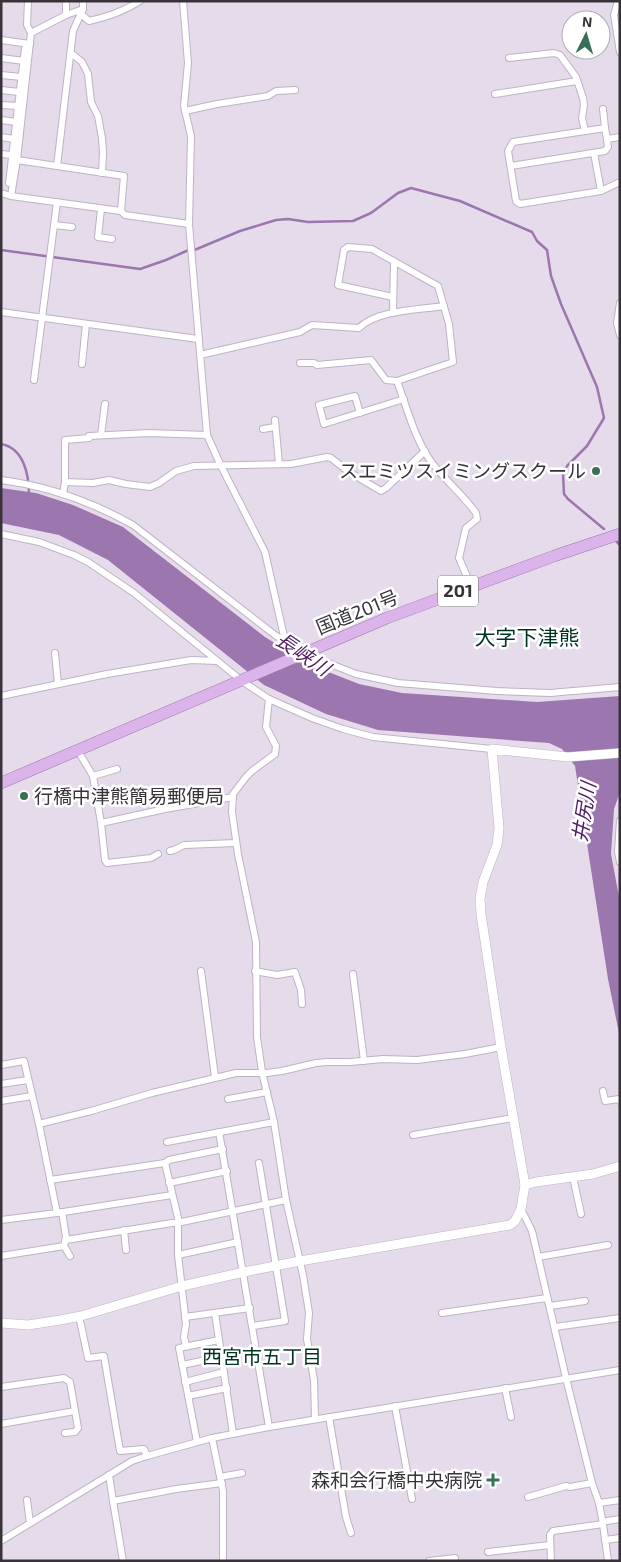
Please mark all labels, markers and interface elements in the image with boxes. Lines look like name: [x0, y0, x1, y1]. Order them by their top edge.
north arrow: [561, 10, 611, 60]
text: N: [581, 13, 593, 30]
place label: スエミツスイミングスクール: [339, 459, 586, 482]
marker: スエミツスイミングスクール: [590, 465, 602, 477]
road number: 201: [438, 576, 478, 606]
street label: 国道201号: [312, 585, 401, 638]
district label: 大字下津熊: [475, 624, 580, 649]
water label: 長峡川: [272, 626, 337, 681]
water label: 井尻川: [566, 778, 600, 843]
place label: 行橋中津熊簡易郵便局: [34, 784, 224, 807]
marker: 行橋中津熊簡易郵便局: [18, 790, 30, 802]
district label: 西宮市五丁目: [202, 1344, 322, 1368]
place label: 森和会行橋中央病院: [311, 1468, 482, 1491]
marker: 森和会行橋中央病院: [486, 1473, 500, 1487]

